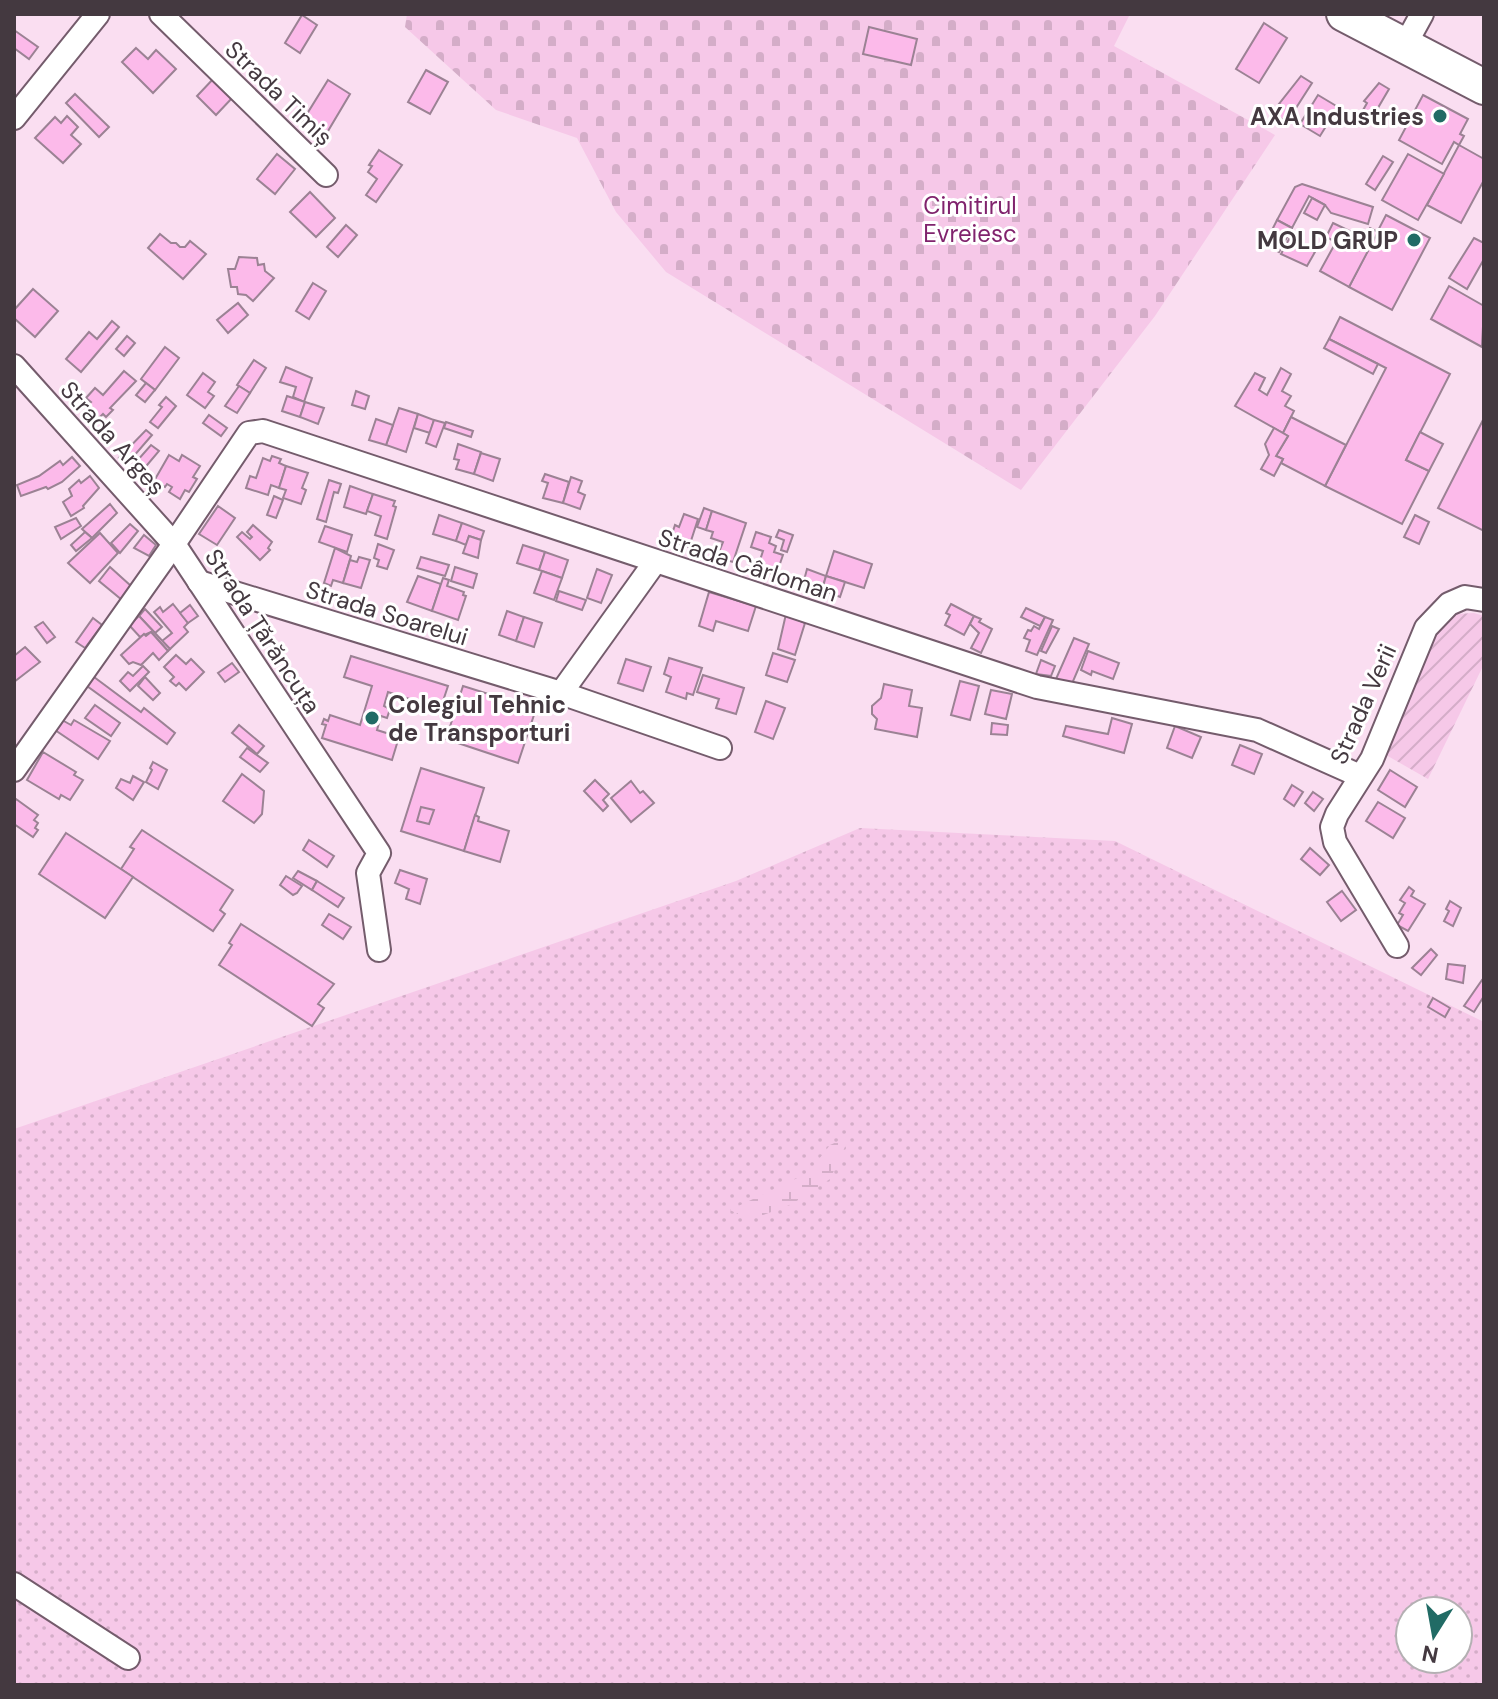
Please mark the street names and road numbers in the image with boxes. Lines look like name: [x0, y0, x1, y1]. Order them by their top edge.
street label: Strada Timiș: [219, 34, 339, 152]
street label: Strada Argeș: [54, 375, 172, 501]
street label: Strada Cârloman: [654, 521, 842, 609]
street label: Strada Țărăncuța: [198, 543, 328, 719]
street label: Strada Soarelui: [302, 574, 472, 652]
street label: Strada Verii: [1323, 639, 1403, 769]

